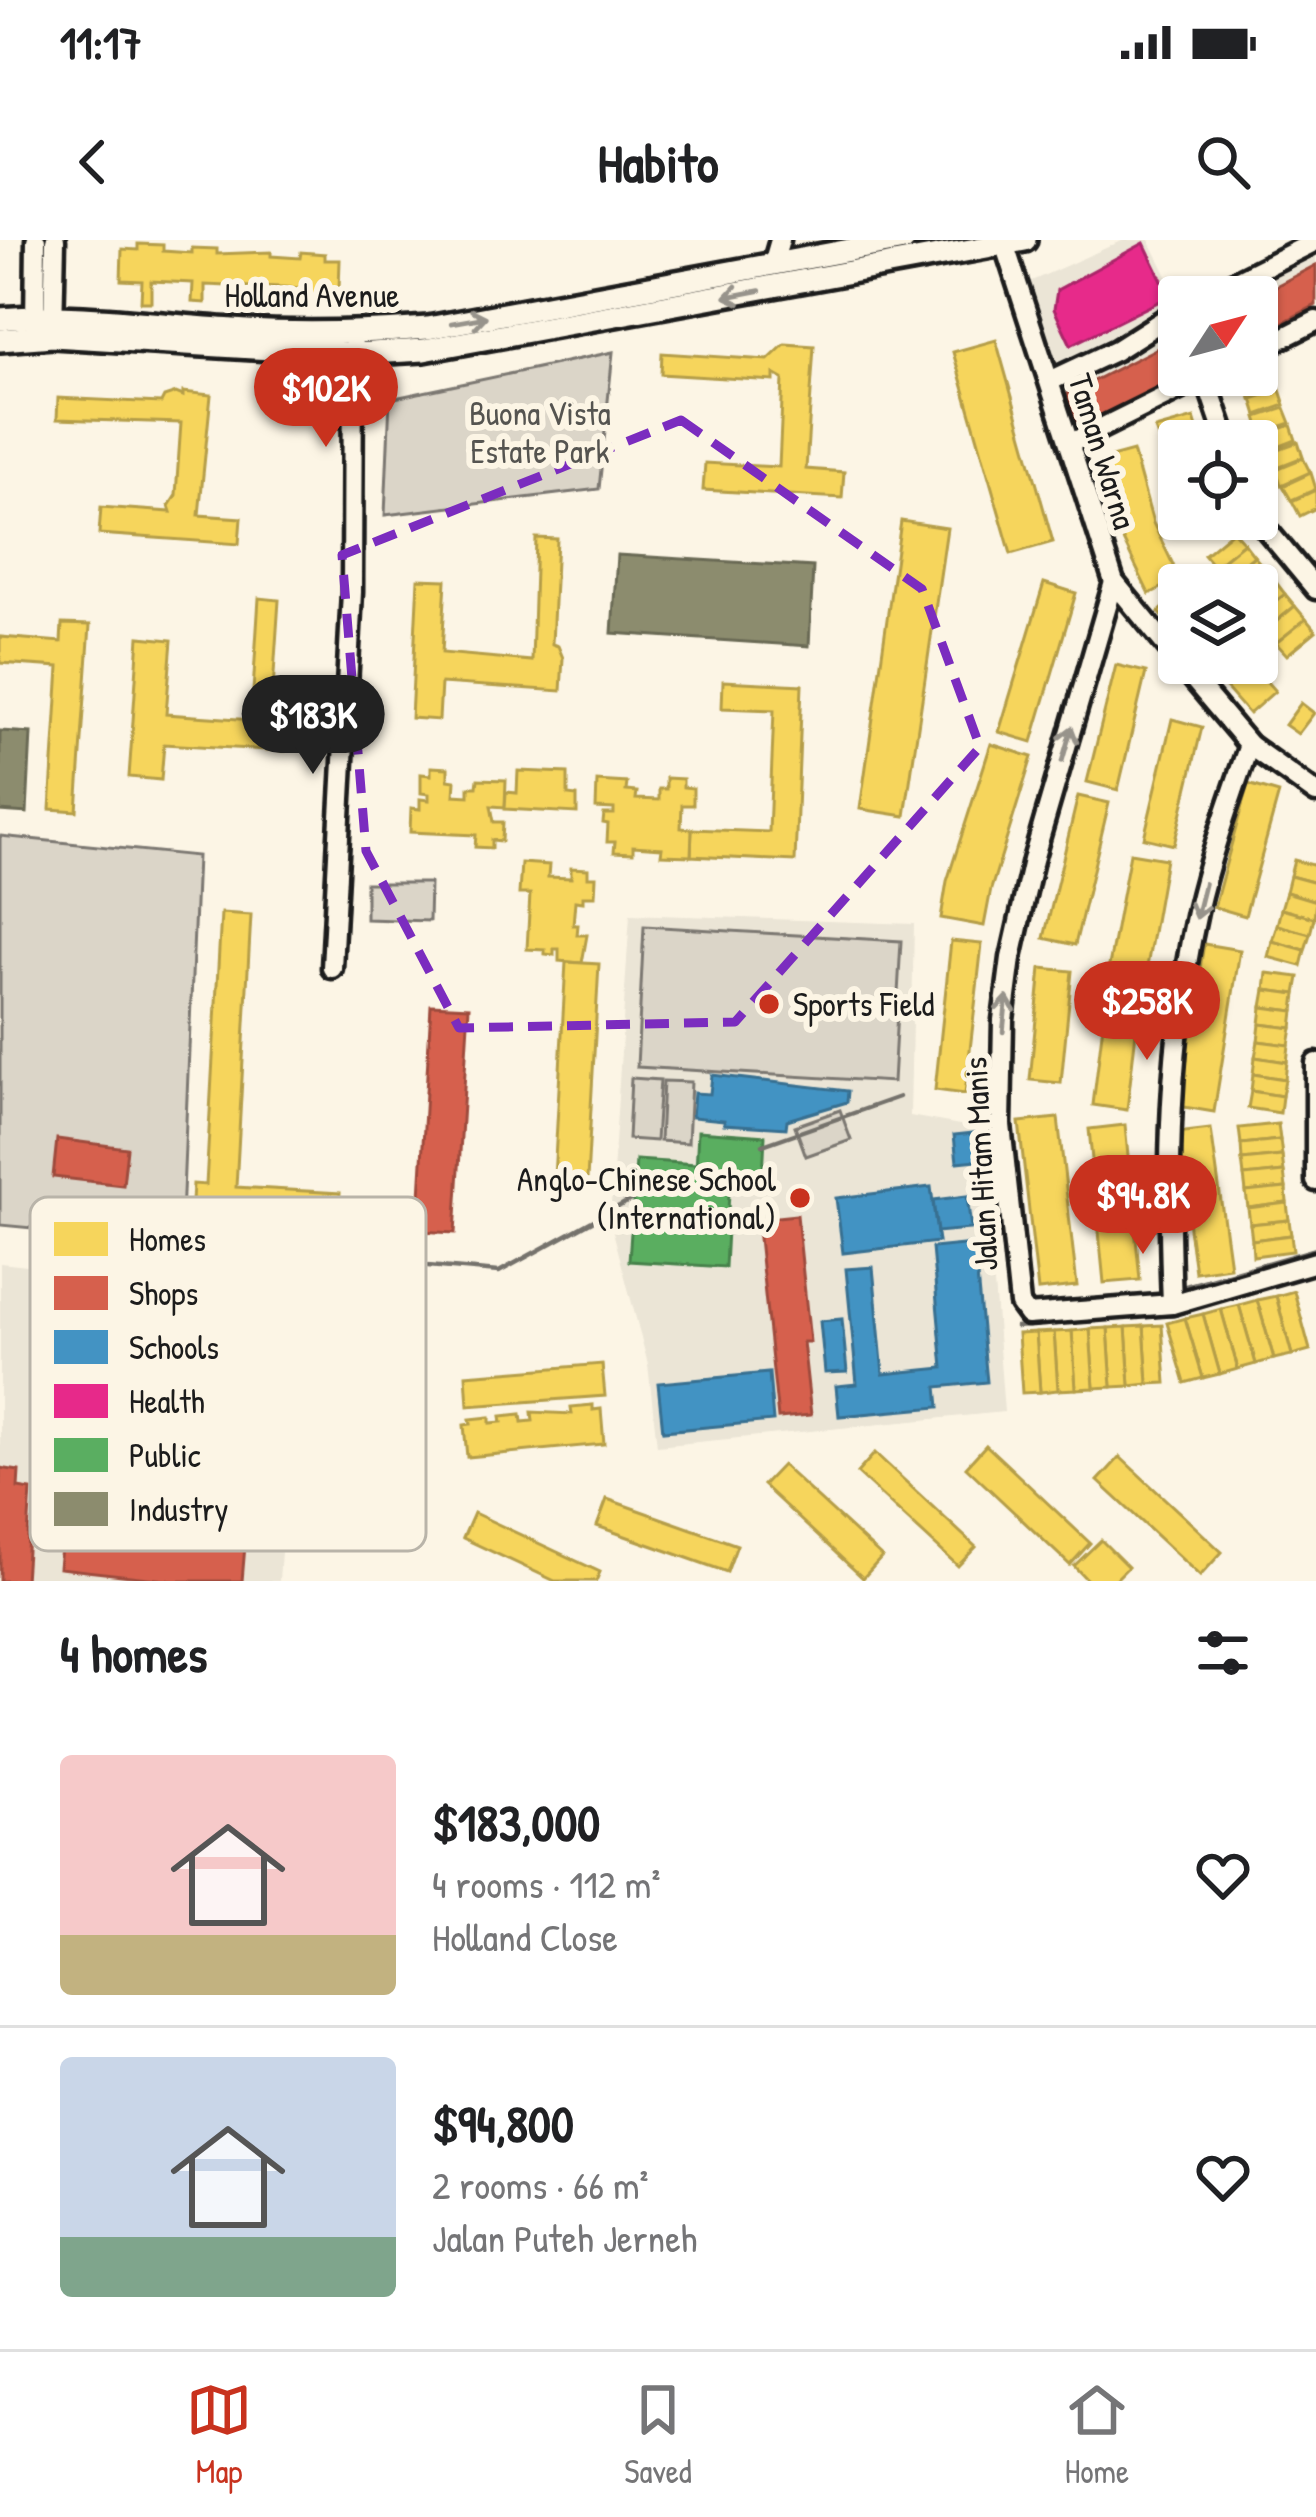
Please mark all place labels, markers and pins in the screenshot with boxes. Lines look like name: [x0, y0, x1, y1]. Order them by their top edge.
pin: $102K: [242, 348, 410, 450]
pin: $183K: [229, 675, 397, 777]
pin: $258K: [1063, 961, 1231, 1063]
place label: Sports Field: [793, 982, 935, 1027]
marker: Sports Field: [756, 991, 782, 1017]
pin: $94.8K: [1045, 1155, 1241, 1257]
place label: Anglo-Chinese School (International): [517, 1157, 776, 1239]
marker: Anglo-Chinese School (International): [787, 1185, 813, 1211]

